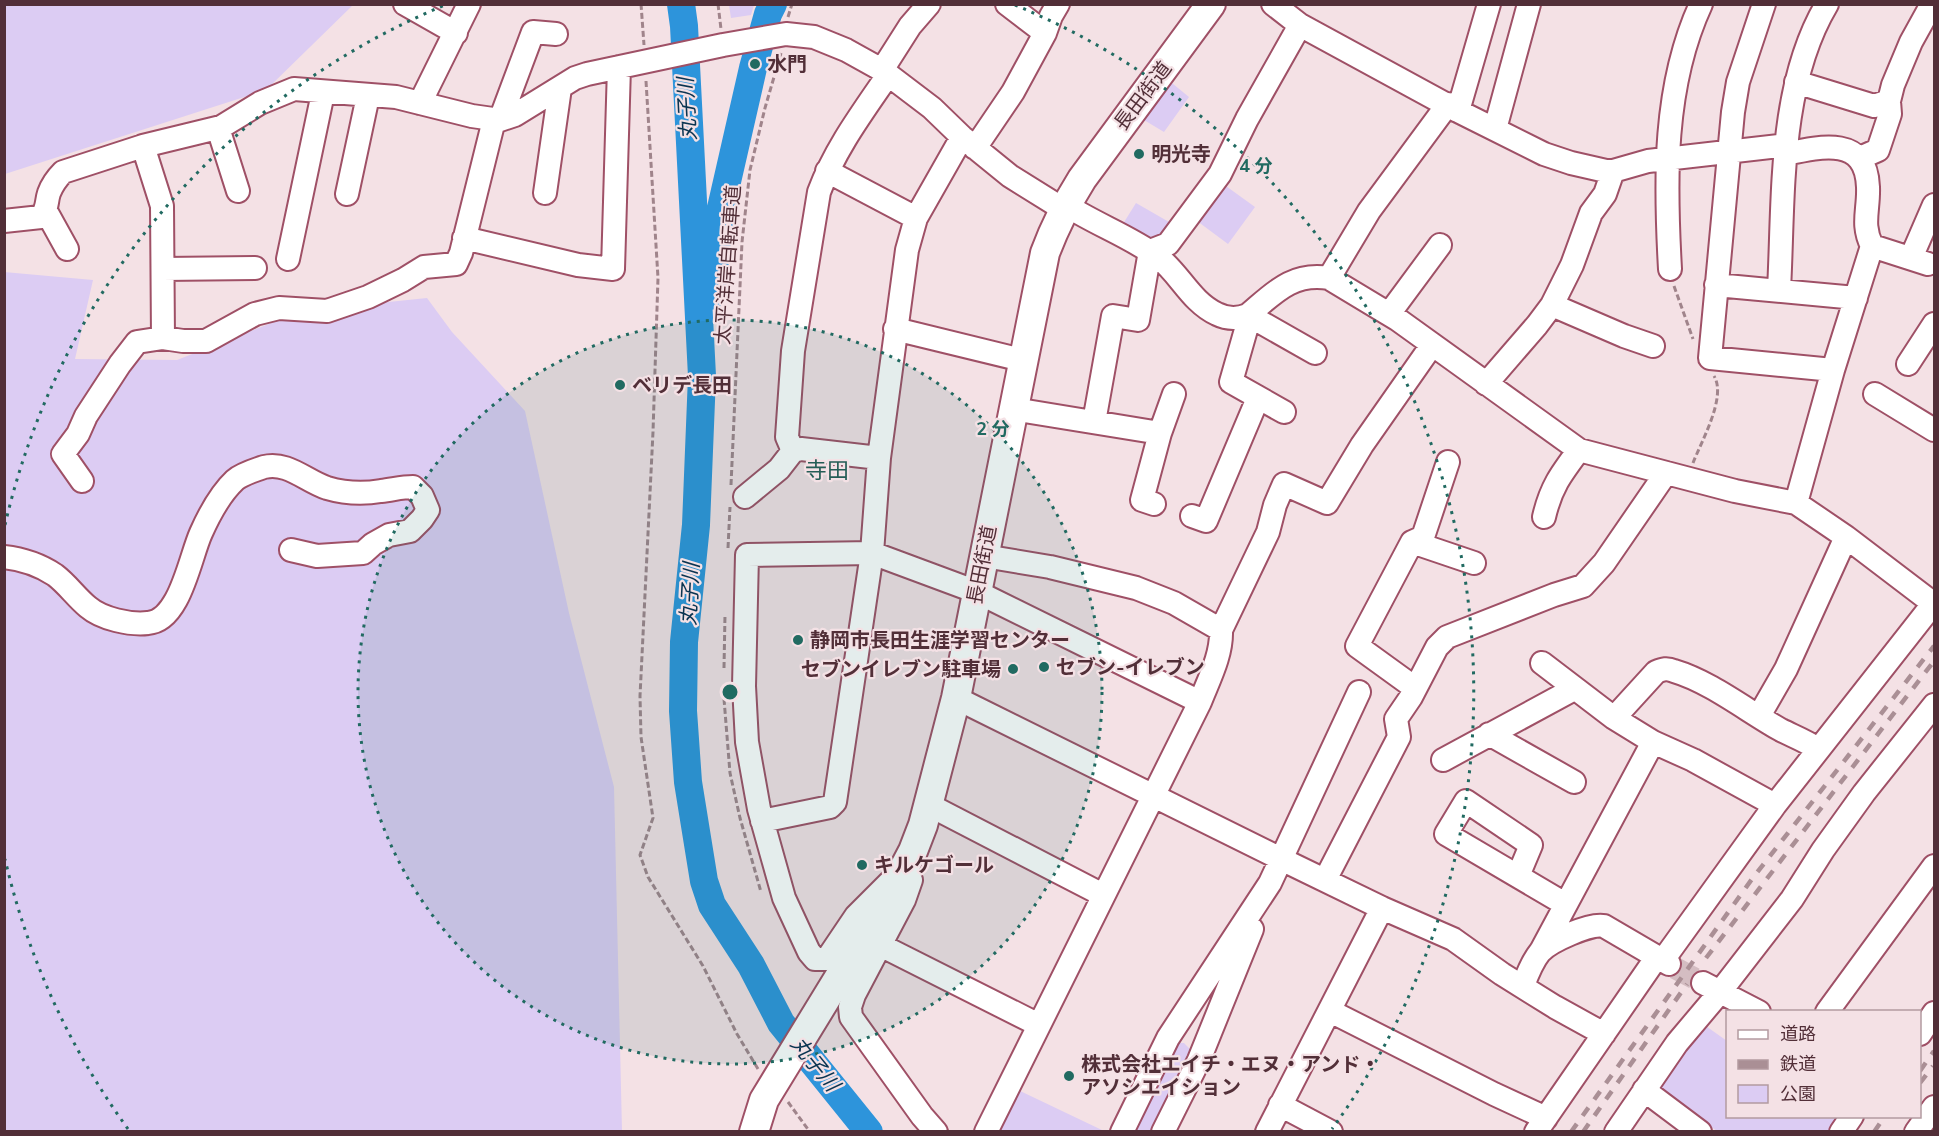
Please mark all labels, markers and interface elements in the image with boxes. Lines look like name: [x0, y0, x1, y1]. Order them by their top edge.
place label: 水門: [767, 51, 807, 78]
street label: 長田街道: [1108, 56, 1178, 136]
marker: 水門: [748, 57, 762, 71]
water label: 丸子川: [671, 75, 703, 141]
place label: 明光寺: [1151, 141, 1211, 168]
marker: 明光寺: [1132, 147, 1146, 161]
text: 4 分: [1239, 154, 1273, 178]
street label: 太平洋岸自転車道: [709, 184, 747, 346]
place label: ベリデ長田: [632, 372, 732, 399]
marker: ベリデ長田: [613, 378, 627, 392]
text: 2 分: [976, 417, 1010, 441]
district label: 寺田: [805, 456, 849, 486]
street label: 長田街道: [961, 523, 1003, 607]
water label: 丸子川: [674, 560, 706, 626]
place label: 静岡市長田生涯学習センター: [810, 627, 1070, 654]
marker: 静岡市長田生涯学習センター: [791, 633, 805, 647]
place label: セブン-イレブン: [1056, 654, 1205, 681]
place label: セブンイレブン駐車場: [801, 656, 1001, 683]
marker: セブン-イレブン: [1037, 660, 1051, 674]
marker: セブンイレブン駐車場: [1006, 662, 1020, 676]
centre of rings: [720, 682, 740, 702]
place label: キルケゴール: [874, 852, 994, 879]
marker: キルケゴール: [855, 858, 869, 872]
legend: [1726, 1010, 1921, 1118]
text: 道路: [1780, 1022, 1816, 1046]
water label: 丸子川: [784, 1031, 847, 1099]
place label: 株式会社エイチ・エヌ・アンド・ アソシエイション: [1081, 1051, 1380, 1101]
text: 鉄道: [1780, 1052, 1816, 1076]
marker: 株式会社エイチ・エヌ・アンド・ アソシエイション: [1062, 1069, 1076, 1083]
text: 公園: [1780, 1082, 1816, 1106]

